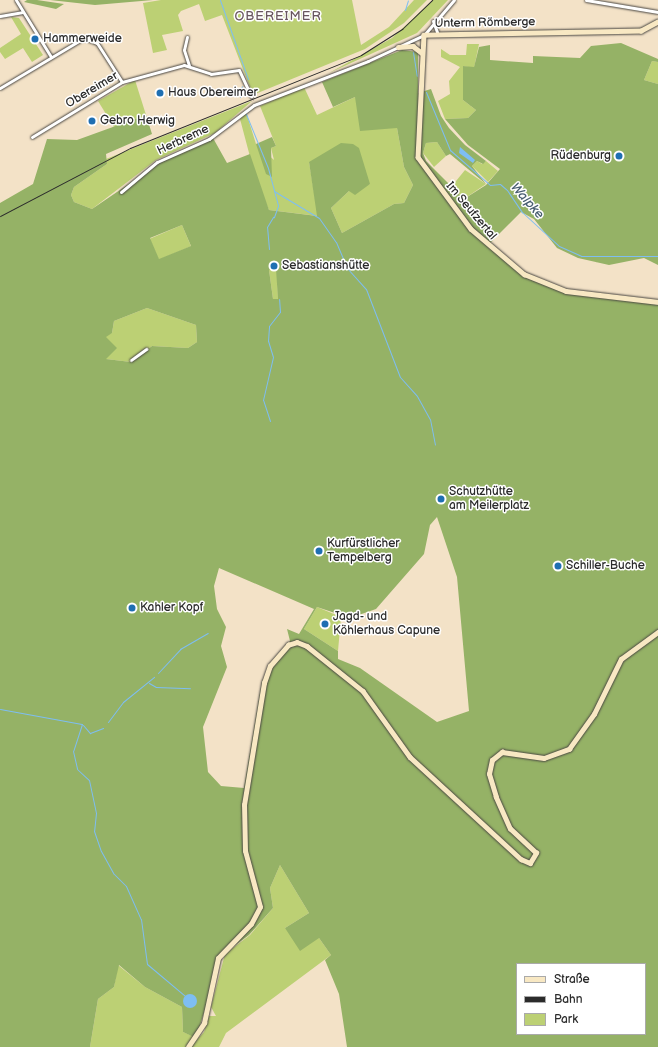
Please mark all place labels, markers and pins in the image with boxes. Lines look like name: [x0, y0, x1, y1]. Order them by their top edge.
place label: Hammerweide: [43, 32, 122, 46]
marker: Hammerweide: [30, 34, 40, 44]
place label: Haus Obereimer: [168, 86, 258, 100]
marker: Haus Obereimer: [155, 88, 165, 98]
place label: Gebro Herwig: [100, 114, 175, 128]
marker: Gebro Herwig: [87, 116, 97, 126]
place label: Rüdenburg: [551, 149, 611, 163]
marker: Rüdenburg: [614, 151, 624, 161]
place label: Sebastianshütte: [282, 259, 369, 273]
marker: Sebastianshütte: [269, 261, 279, 271]
place label: Schutzhütte am Meilerplatz: [449, 485, 529, 513]
marker: Schutzhütte am Meilerplatz: [436, 494, 446, 504]
place label: Kurfürstlicher Tempelberg: [327, 537, 400, 565]
marker: Kurfürstlicher Tempelberg: [314, 546, 324, 556]
place label: Schiller-Buche: [566, 559, 645, 573]
marker: Schiller-Buche: [553, 561, 563, 571]
place label: Kahler Kopf: [140, 601, 203, 615]
marker: Kahler Kopf: [127, 603, 137, 613]
place label: Jagd- und Köhlerhaus Capune: [333, 610, 440, 638]
marker: Jagd- und Köhlerhaus Capune: [320, 619, 330, 629]

